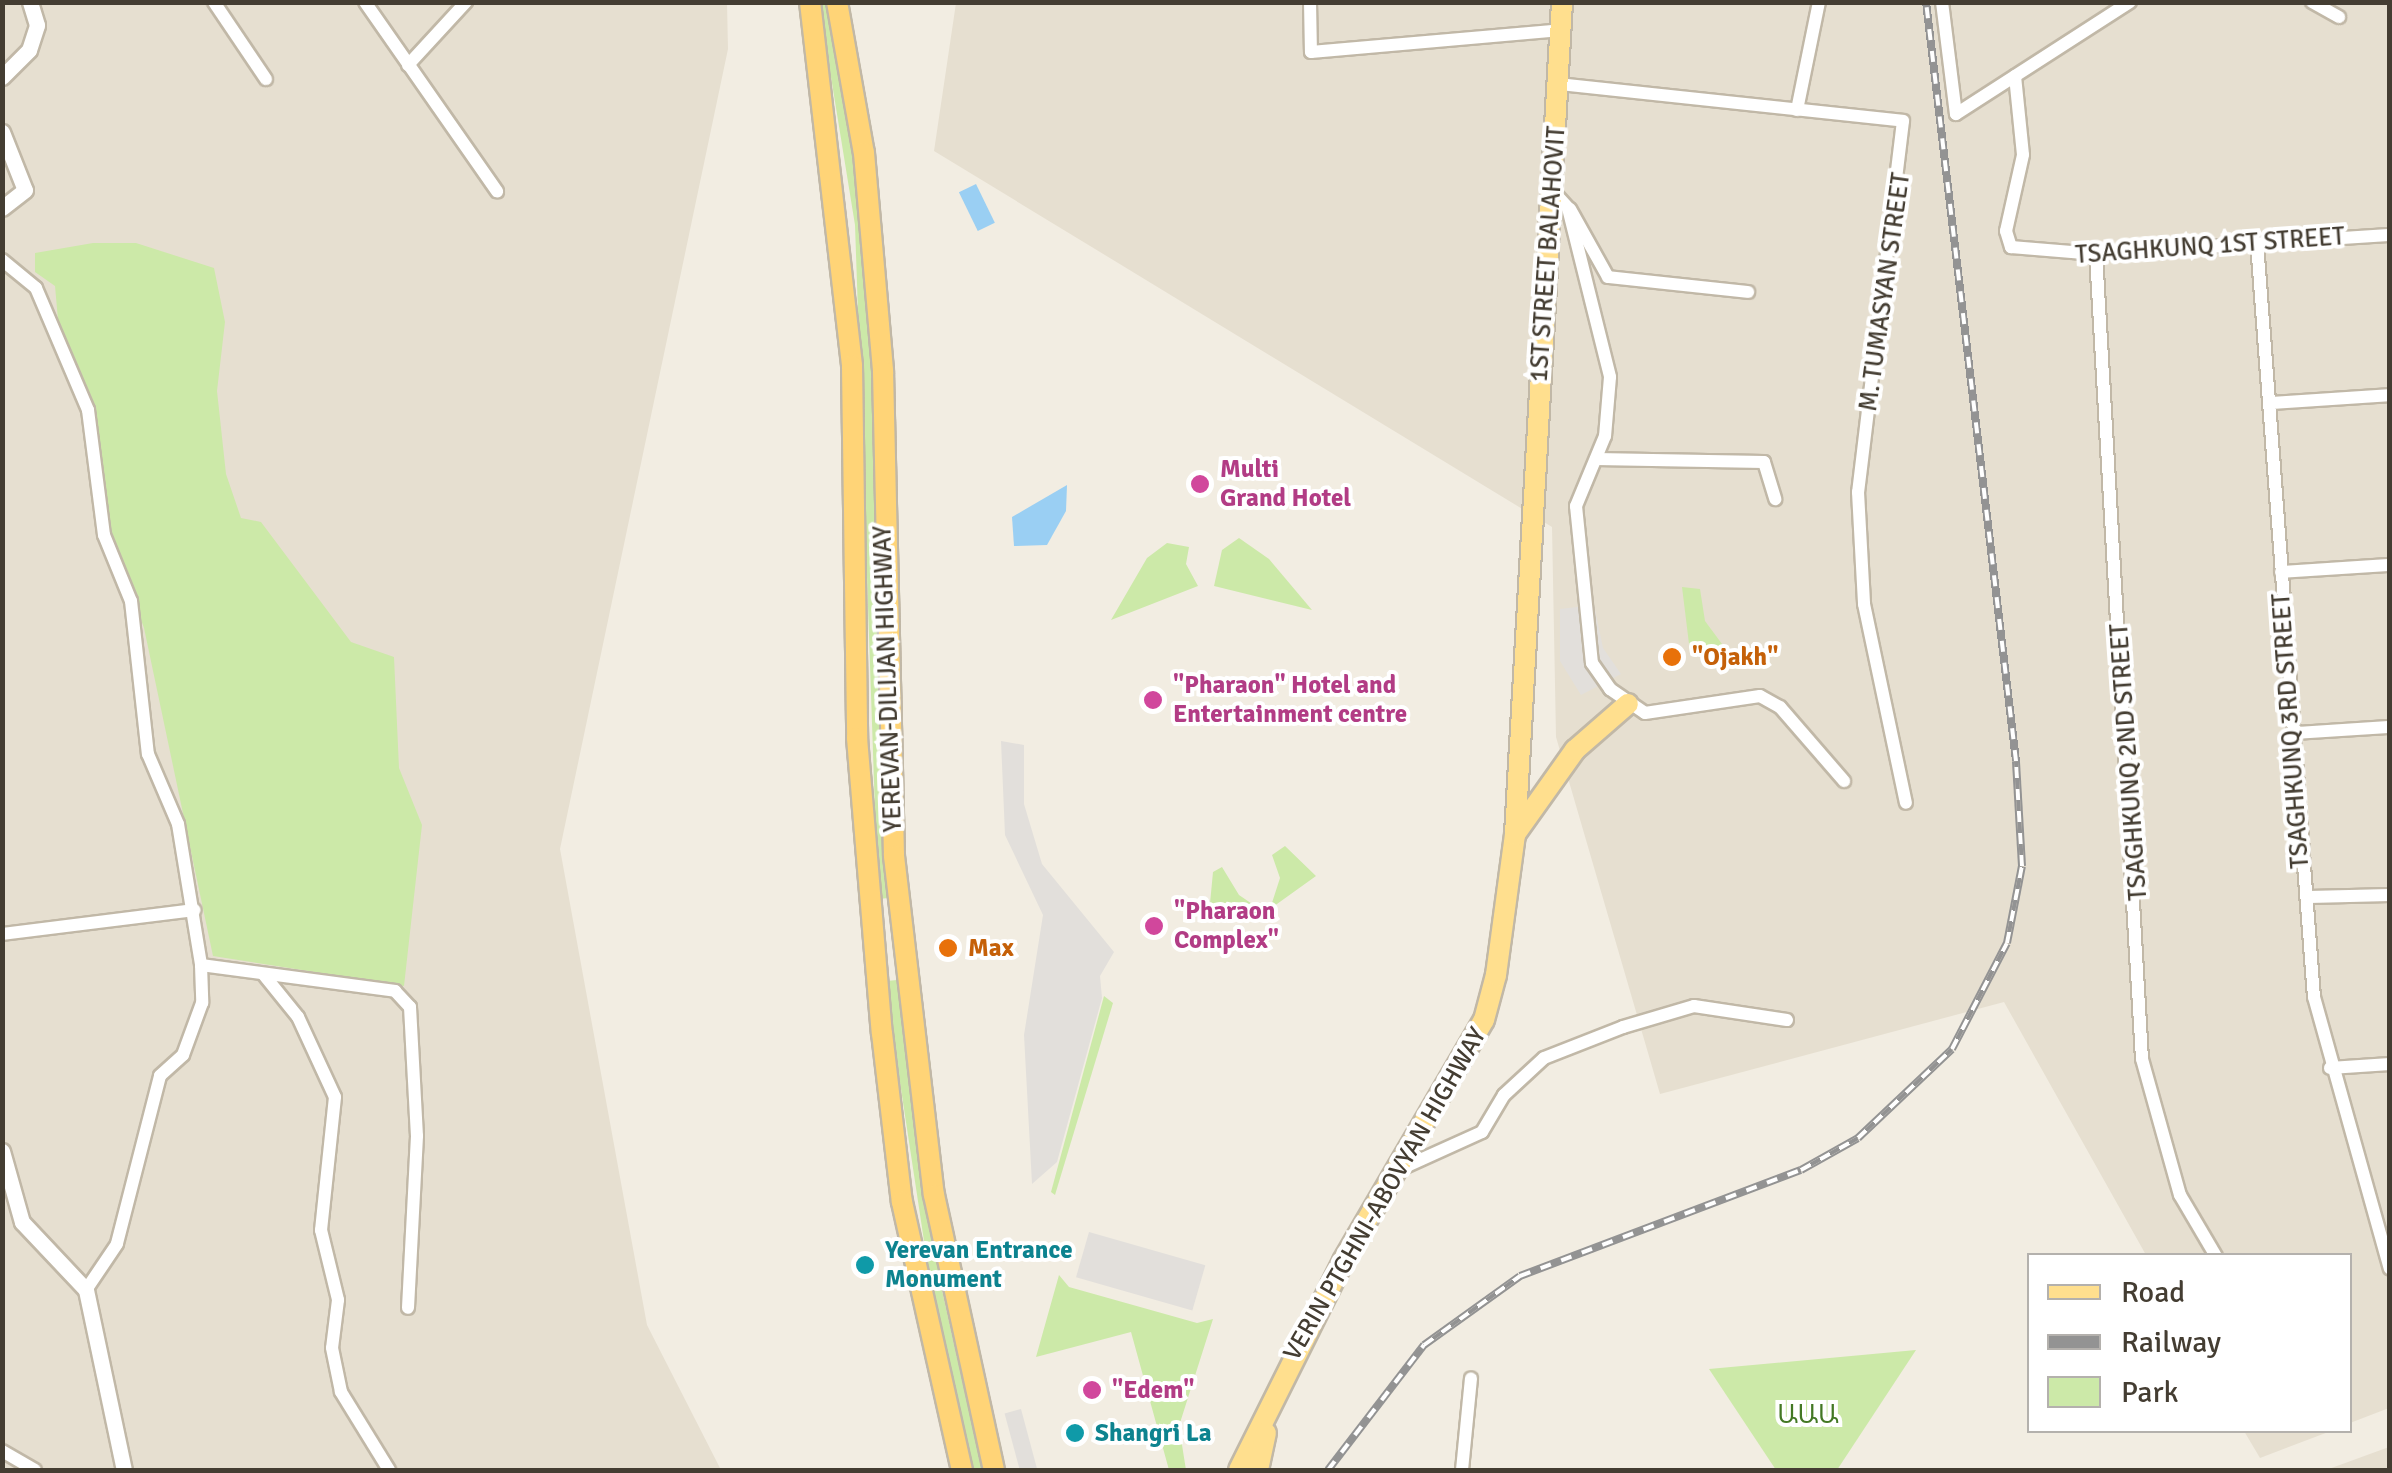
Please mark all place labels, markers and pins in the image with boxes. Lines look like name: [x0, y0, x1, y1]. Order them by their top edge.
place label: Multi Grand Hotel: [1220, 455, 1351, 514]
marker: Multi Grand Hotel: [1189, 473, 1211, 495]
place label: "Ojakh": [1692, 642, 1778, 672]
marker: "Ojakh": [1661, 646, 1683, 668]
place label: "Pharaon" Hotel and Entertainment centre: [1173, 671, 1407, 730]
marker: "Pharaon" Hotel and Entertainment centre: [1142, 689, 1164, 711]
place label: "Pharaon Complex": [1174, 897, 1279, 956]
marker: "Pharaon Complex": [1143, 915, 1165, 937]
place label: Max: [968, 933, 1014, 963]
marker: Max: [937, 937, 959, 959]
place label: Yerevan Entrance Monument: [885, 1236, 1073, 1295]
marker: Yerevan Entrance Monument: [854, 1254, 876, 1276]
place label: "Edem": [1112, 1375, 1195, 1405]
marker: "Edem": [1081, 1379, 1103, 1401]
place label: Shangri La: [1095, 1418, 1212, 1448]
marker: Shangri La: [1064, 1422, 1086, 1444]

